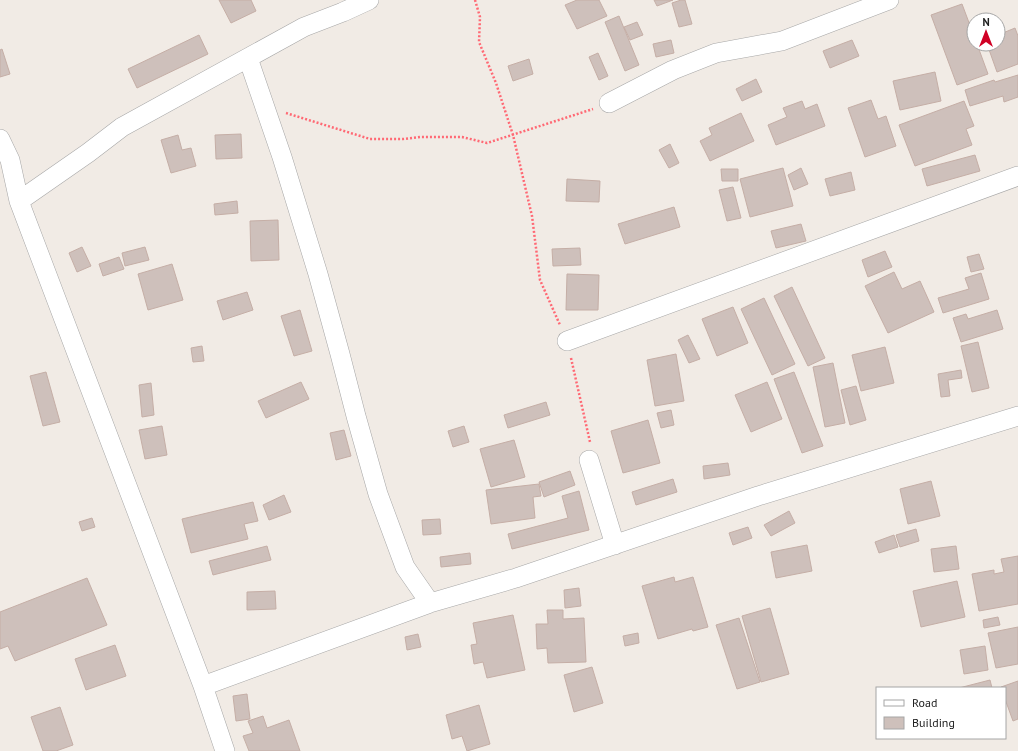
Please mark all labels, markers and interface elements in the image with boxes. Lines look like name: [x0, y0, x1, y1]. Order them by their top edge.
north arrow: [966, 12, 1006, 52]
text: N: [982, 15, 990, 29]
legend: [876, 687, 1006, 739]
text: Road: [912, 695, 937, 710]
text: Building: [912, 715, 955, 730]

